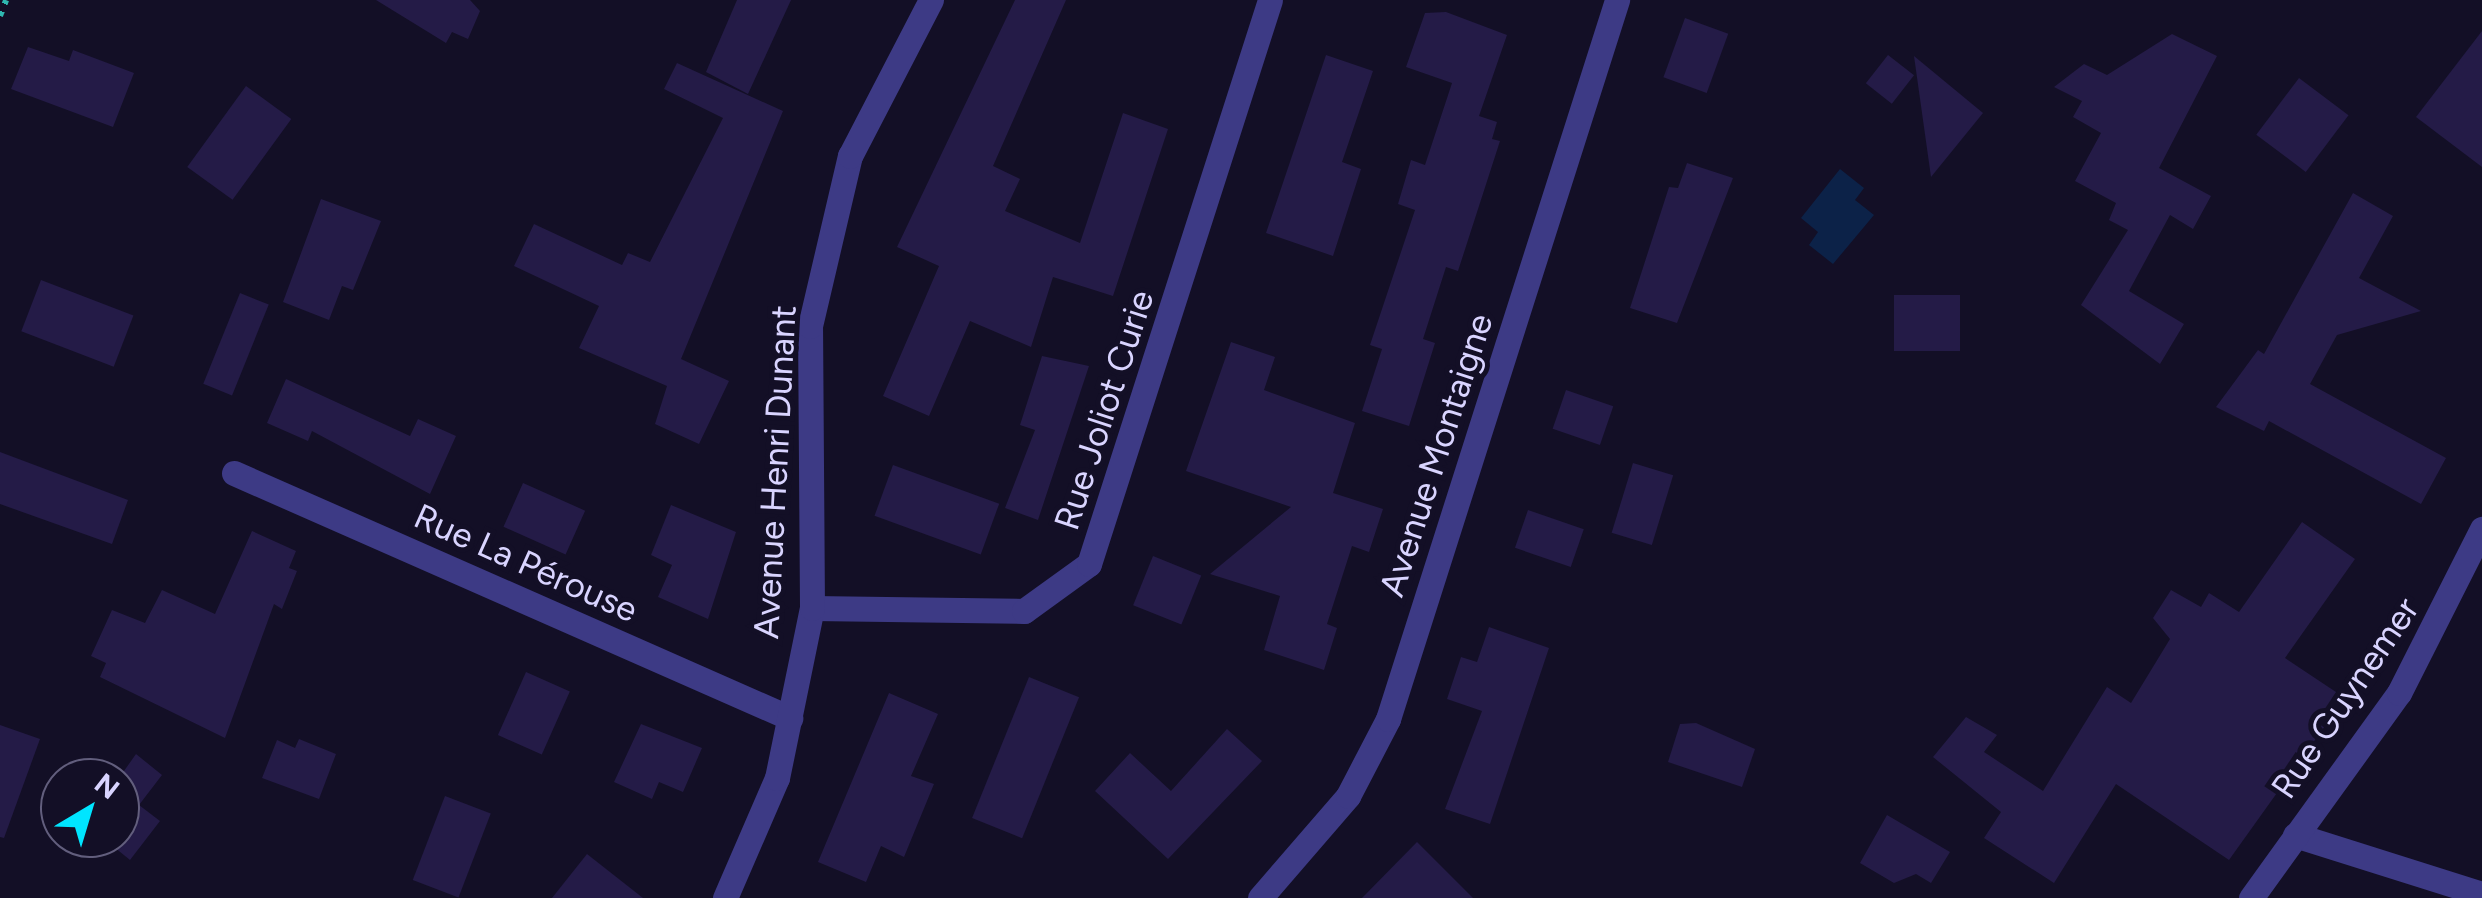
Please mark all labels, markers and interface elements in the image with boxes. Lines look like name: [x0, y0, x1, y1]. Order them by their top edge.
street label: Rue Joliot Curie: [1046, 285, 1162, 535]
street label: Avenue Henri Dunant: [745, 304, 805, 640]
street label: Avenue Montaigne: [1370, 308, 1502, 602]
street label: Rue La Pérouse: [408, 495, 644, 631]
street label: Rue Guynemer: [2262, 590, 2428, 806]
north arrow: [40, 758, 140, 858]
text: N: [88, 766, 126, 806]

